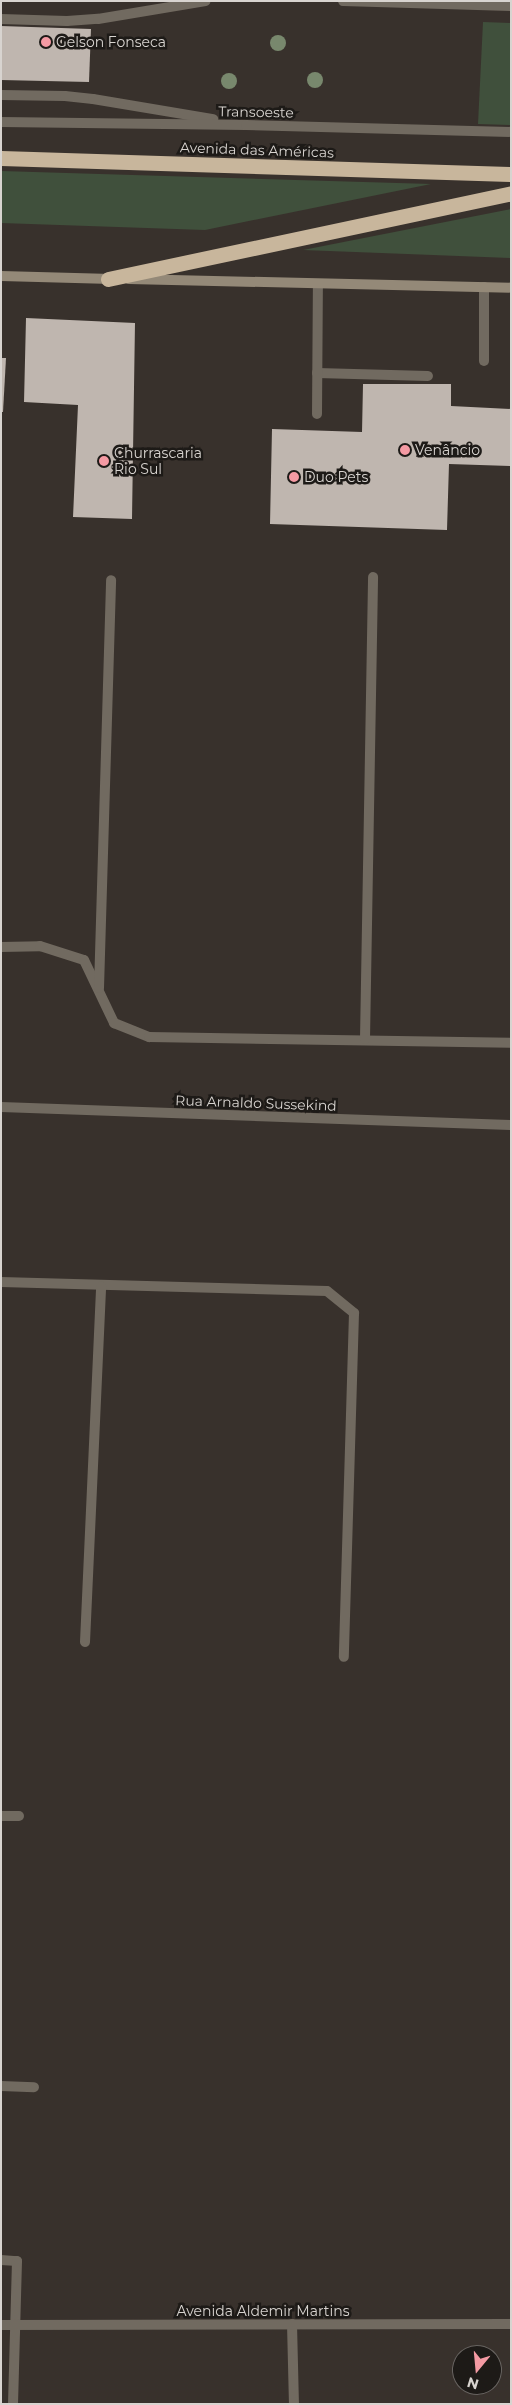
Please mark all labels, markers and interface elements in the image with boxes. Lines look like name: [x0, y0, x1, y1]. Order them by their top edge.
place label: Gelson Fonseca: [56, 34, 166, 50]
marker: Gelson Fonseca: [40, 36, 52, 48]
street label: Transoeste: [218, 103, 294, 121]
street label: Avenida das Américas: [180, 139, 334, 161]
place label: Venâncio: [415, 442, 480, 458]
marker: Venâncio: [399, 444, 411, 456]
place label: Churrascaria Rio Sul: [114, 445, 202, 478]
marker: Churrascaria Rio Sul: [98, 455, 110, 467]
place label: Duo Pets: [304, 469, 368, 485]
marker: Duo Pets: [288, 471, 300, 483]
street label: Rua Arnaldo Sussekind: [175, 1092, 337, 1114]
street label: Avenida Aldemir Martins: [176, 2303, 350, 2319]
north arrow: [452, 2345, 502, 2395]
text: N: [465, 2373, 481, 2394]

